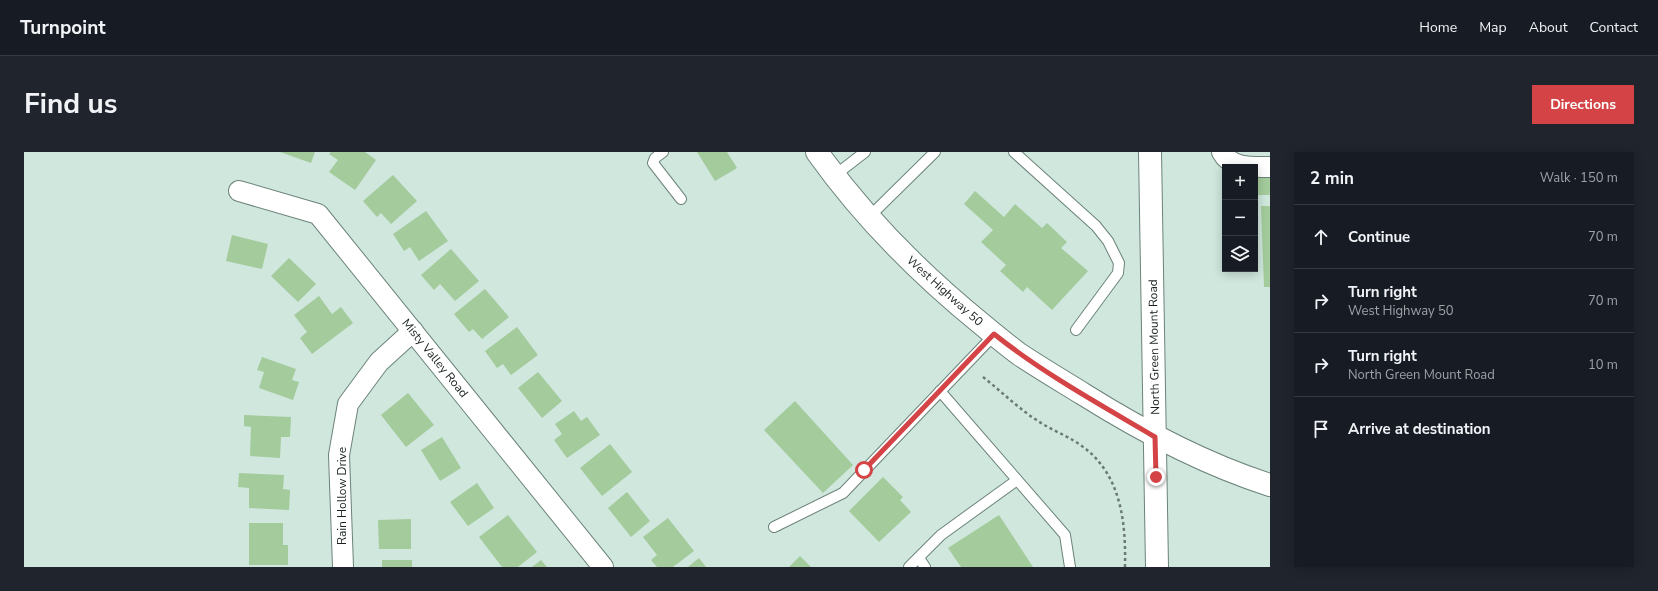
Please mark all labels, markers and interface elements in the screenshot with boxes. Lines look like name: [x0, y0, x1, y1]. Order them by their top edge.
text: Turnpoint: [20, 15, 106, 41]
text: Home: [1419, 18, 1457, 37]
text: Map: [1479, 18, 1507, 37]
text: About: [1529, 18, 1568, 37]
text: Contact: [1590, 18, 1638, 37]
text: Find us: [24, 85, 118, 123]
button: Directions: [1532, 85, 1634, 124]
map controls: [1222, 164, 1258, 272]
button: +: [1222, 164, 1258, 200]
text: 2 min: [1310, 167, 1354, 190]
text: Walk · 150 m: [1540, 169, 1618, 187]
button: −: [1222, 200, 1258, 236]
icon: ahead: [1310, 226, 1332, 248]
text: Continue: [1348, 227, 1410, 247]
text: 70 m: [1588, 228, 1618, 246]
button: layers: [1222, 236, 1258, 272]
street label: West Highway 50: [903, 252, 987, 330]
street label: North Green Mount Road: [1145, 279, 1163, 415]
text: Turn right: [1348, 282, 1417, 302]
icon: right: [1310, 290, 1332, 312]
text: 70 m: [1588, 292, 1618, 310]
text: West Highway 50: [1348, 302, 1454, 320]
street label: Misty Valley Road: [398, 315, 472, 401]
text: Turn right: [1348, 346, 1417, 366]
icon: right: [1310, 354, 1332, 376]
text: 10 m: [1588, 356, 1618, 374]
text: North Green Mount Road: [1348, 366, 1495, 384]
icon: arrive: [1310, 418, 1332, 440]
text: Arrive at destination: [1348, 419, 1491, 439]
street label: Rain Hollow Drive: [334, 447, 350, 545]
route start: [855, 461, 873, 479]
route end: [1147, 468, 1165, 486]

